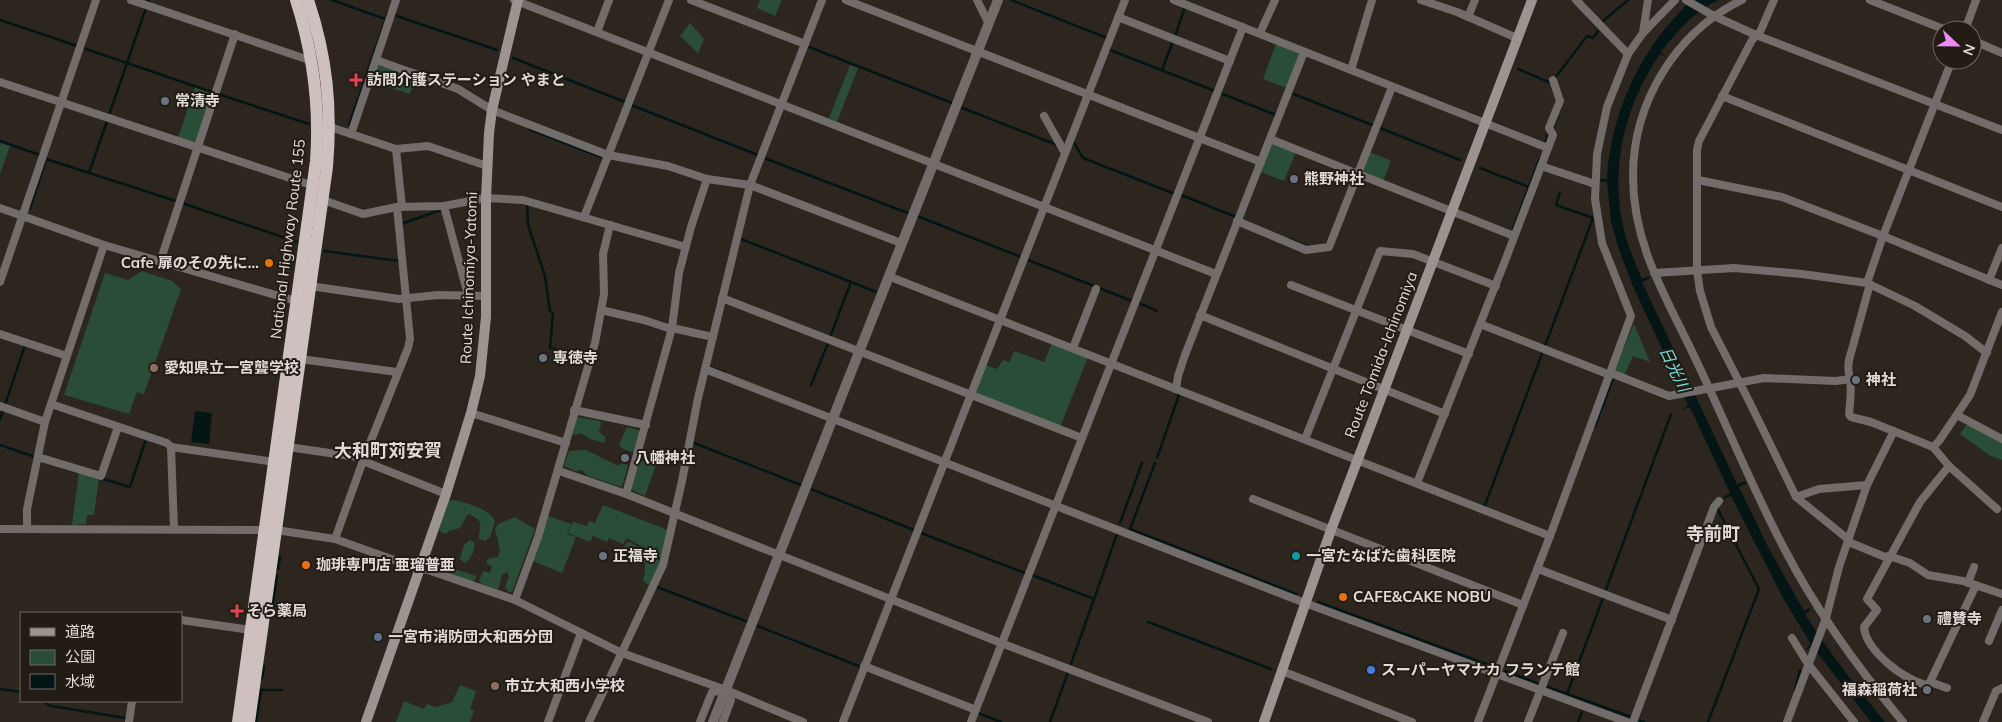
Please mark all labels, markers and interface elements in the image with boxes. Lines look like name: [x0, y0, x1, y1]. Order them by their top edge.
north arrow: [1932, 20, 1982, 70]
text: N: [1959, 42, 1979, 58]
place label: 訪問介護ステーション やまと: [367, 70, 566, 89]
marker: 訪問介護ステーション やまと: [349, 73, 363, 87]
place label: 常清寺: [175, 91, 220, 110]
marker: 常清寺: [159, 95, 171, 107]
street label: National Highway Route 155: [266, 138, 309, 340]
place label: 熊野神社: [1304, 169, 1364, 188]
marker: 熊野神社: [1288, 173, 1300, 185]
street label: Route Ichinomiya-Yatomi: [456, 192, 481, 364]
place label: Cafe 扉のその先に…: [121, 253, 259, 272]
marker: Cafe 扉のその先に…: [263, 257, 275, 269]
street label: Route Tomida-Ichinomiya: [1340, 269, 1421, 441]
water label: 日光川: [1655, 343, 1695, 397]
place label: 専徳寺: [553, 348, 598, 367]
marker: 専徳寺: [537, 352, 549, 364]
place label: 愛知県立一宮聾学校: [164, 358, 299, 377]
marker: 愛知県立一宮聾学校: [148, 362, 160, 374]
place label: 神社: [1865, 370, 1896, 389]
marker: 神社: [1850, 374, 1862, 386]
district label: 大和町苅安賀: [334, 439, 442, 462]
place label: 八幡神社: [635, 448, 695, 467]
marker: 八幡神社: [619, 452, 631, 464]
district label: 寺前町: [1686, 522, 1740, 545]
place label: 正福寺: [613, 546, 658, 565]
place label: 一宮たなばた歯科医院: [1306, 546, 1456, 565]
marker: 正福寺: [597, 550, 609, 562]
marker: 一宮たなばた歯科医院: [1290, 550, 1302, 562]
place label: 珈琲専門店 亜瑠普亜: [316, 555, 455, 574]
marker: 珈琲専門店 亜瑠普亜: [300, 559, 312, 571]
place label: CAFE&CAKE NOBU: [1353, 587, 1491, 606]
marker: CAFE&CAKE NOBU: [1337, 591, 1349, 603]
place label: そら薬局: [247, 601, 307, 620]
marker: そら薬局: [231, 605, 243, 617]
place label: 禮賛寺: [1937, 609, 1982, 628]
legend: [20, 612, 182, 702]
marker: 禮賛寺: [1921, 613, 1933, 625]
text: 道路: [65, 622, 95, 641]
place label: 一宮市消防団大和西分団: [388, 627, 553, 646]
marker: 一宮市消防団大和西分団: [372, 631, 384, 643]
text: 公園: [65, 647, 95, 666]
place label: スーパーヤマナカ フランテ館: [1381, 660, 1580, 679]
marker: スーパーヤマナカ フランテ館: [1365, 664, 1377, 676]
text: 水域: [65, 672, 95, 691]
place label: 市立大和西小学校: [505, 676, 625, 695]
marker: 市立大和西小学校: [489, 680, 501, 692]
place label: 福森稲荷社: [1841, 680, 1917, 699]
marker: 福森稲荷社: [1921, 684, 1933, 696]

